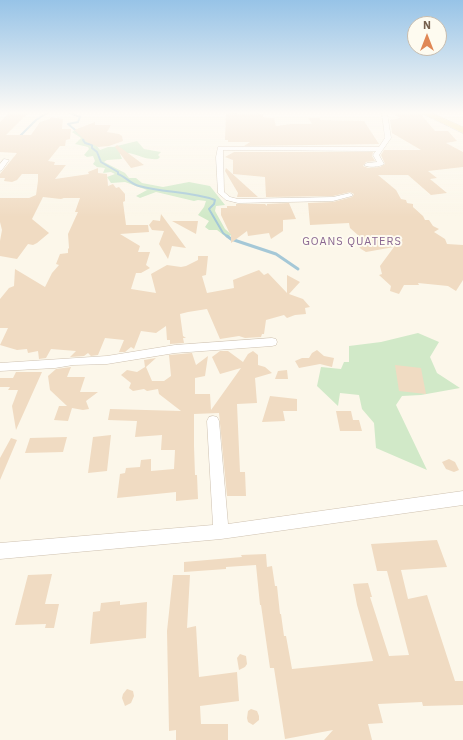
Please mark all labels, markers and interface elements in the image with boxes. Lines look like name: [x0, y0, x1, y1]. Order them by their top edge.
north arrow: [407, 16, 447, 56]
text: N: [423, 18, 431, 32]
district label: GOANS QUATERS: [302, 235, 402, 249]

